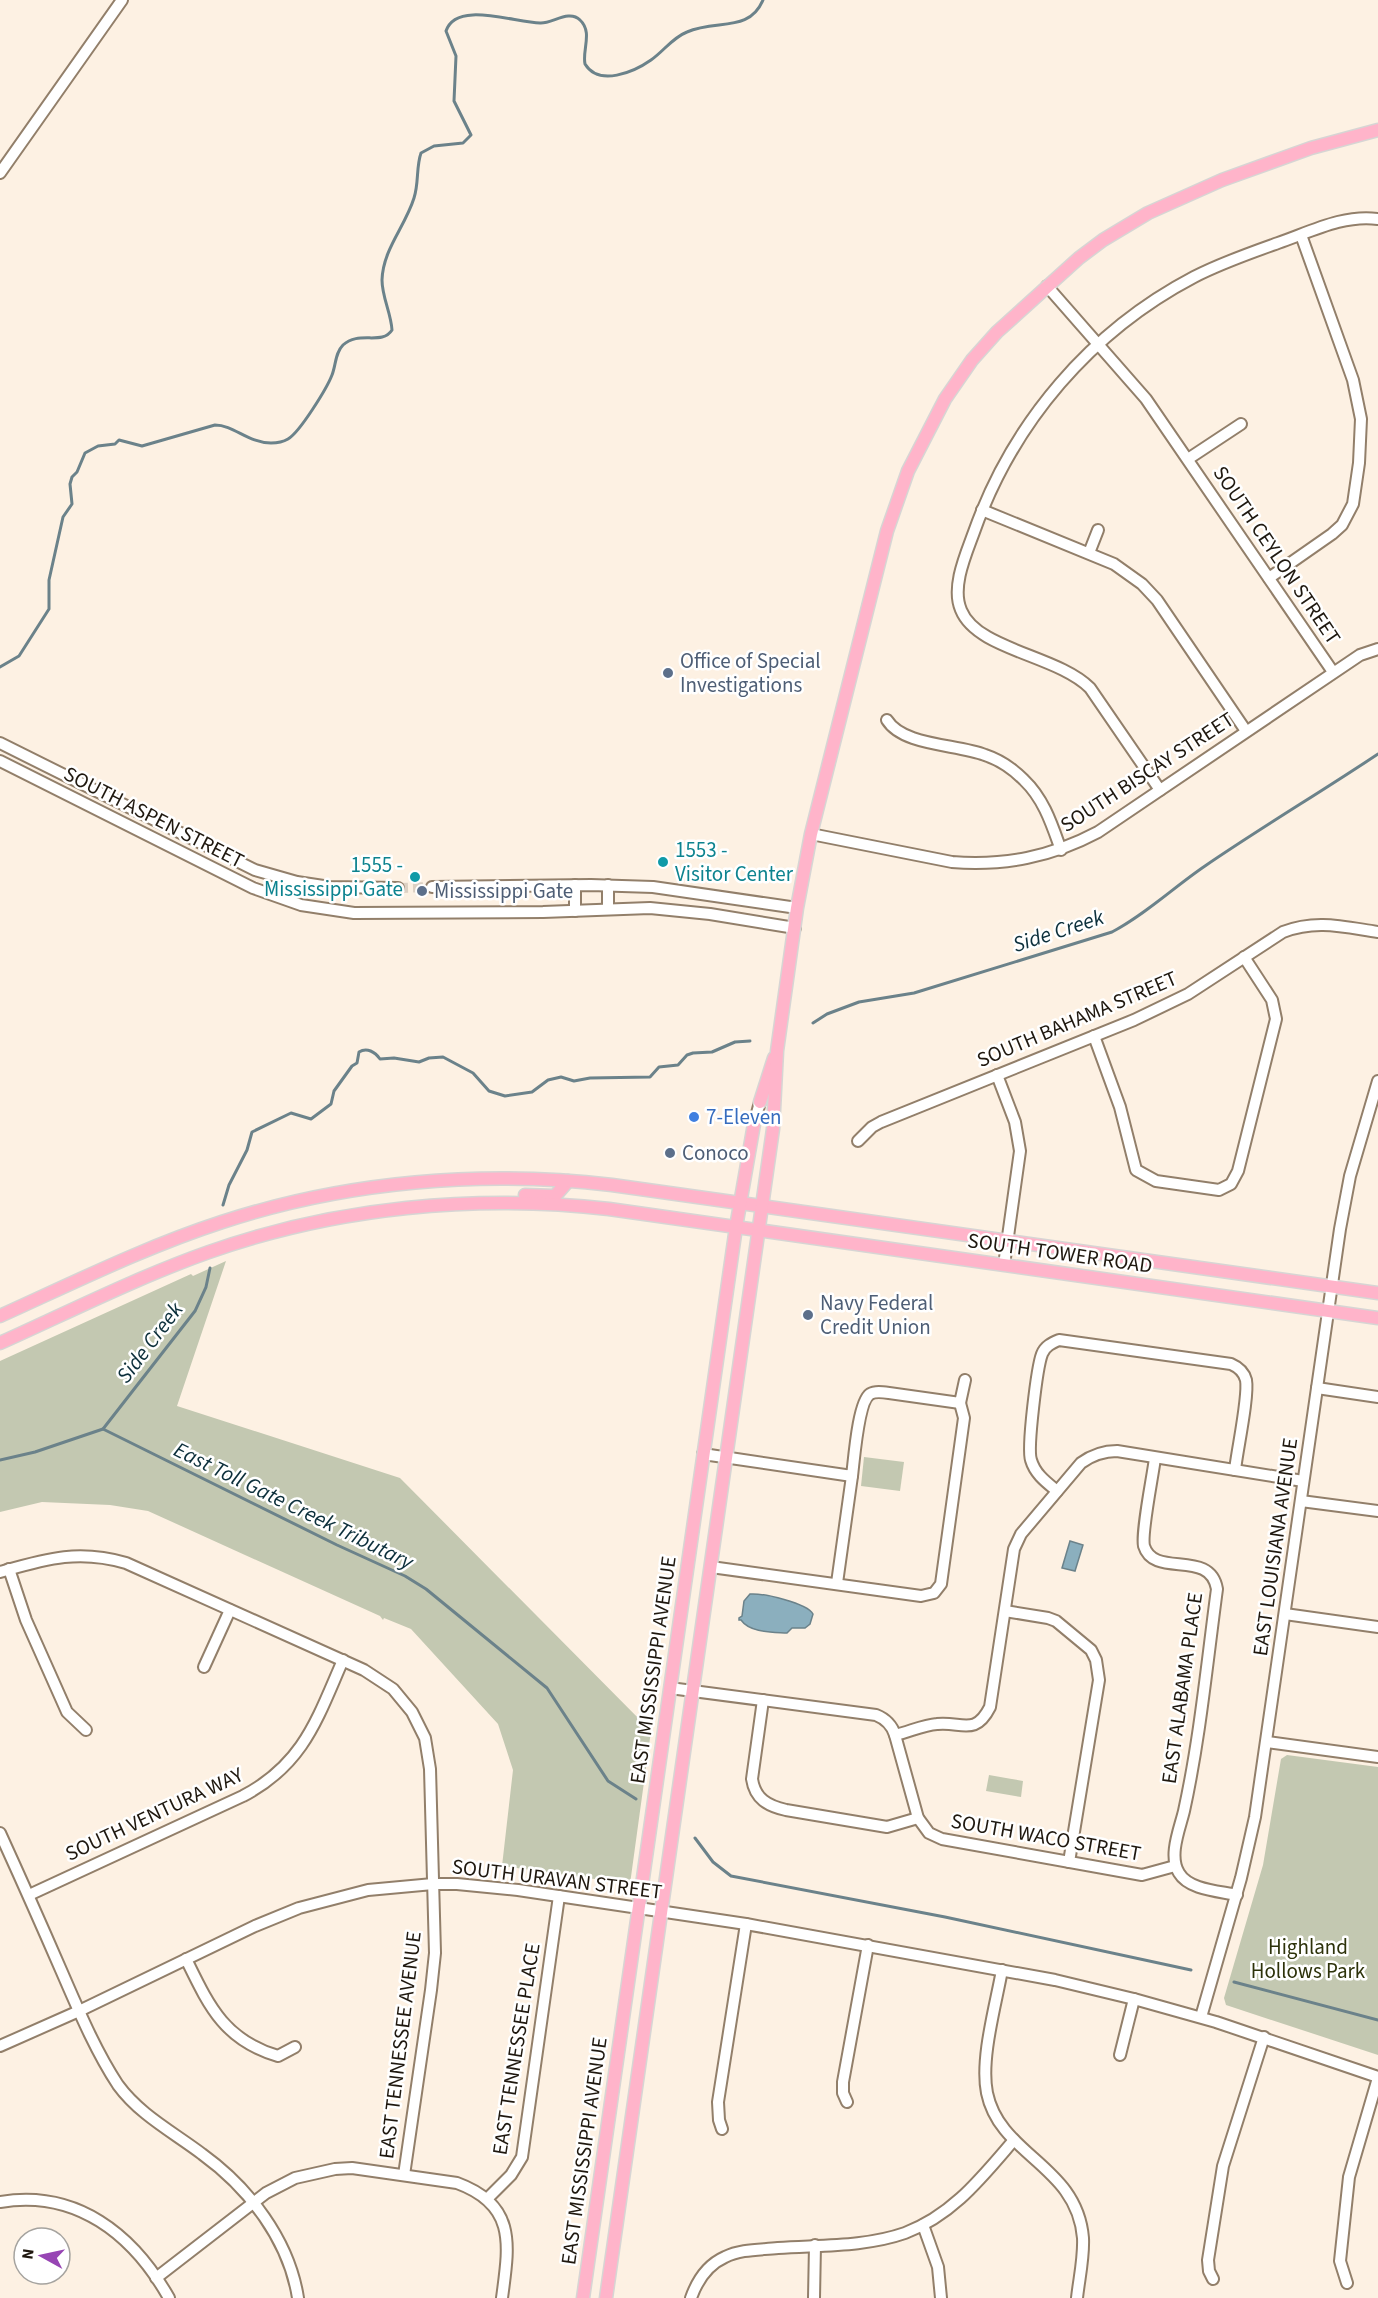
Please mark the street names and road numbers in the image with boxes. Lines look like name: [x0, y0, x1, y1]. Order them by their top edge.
street label: SOUTH CEYLON STREET: [1206, 460, 1348, 650]
street label: SOUTH BISCAY STREET: [1054, 705, 1240, 839]
street label: SOUTH ASPEN STREET: [59, 759, 249, 875]
street label: SOUTH BAHAMA STREET: [972, 963, 1182, 1075]
street label: SOUTH TOWER ROAD: [966, 1225, 1154, 1281]
street label: EAST LOUISIANA AVENUE: [1245, 1436, 1305, 1658]
street label: EAST MISSISSIPPI AVENUE: [622, 1554, 684, 1786]
street label: EAST ALABAMA PLACE: [1154, 1590, 1210, 1786]
street label: SOUTH VENTURA WAY: [60, 1759, 249, 1868]
street label: SOUTH WACO STREET: [949, 1806, 1143, 1868]
street label: SOUTH URAVAN STREET: [450, 1851, 664, 1907]
street label: EAST TENNESSEE AVENUE: [371, 1930, 429, 2160]
street label: EAST TENNESSEE PLACE: [484, 1941, 548, 2157]
street label: EAST MISSISSIPPI AVENUE: [553, 2035, 615, 2267]

